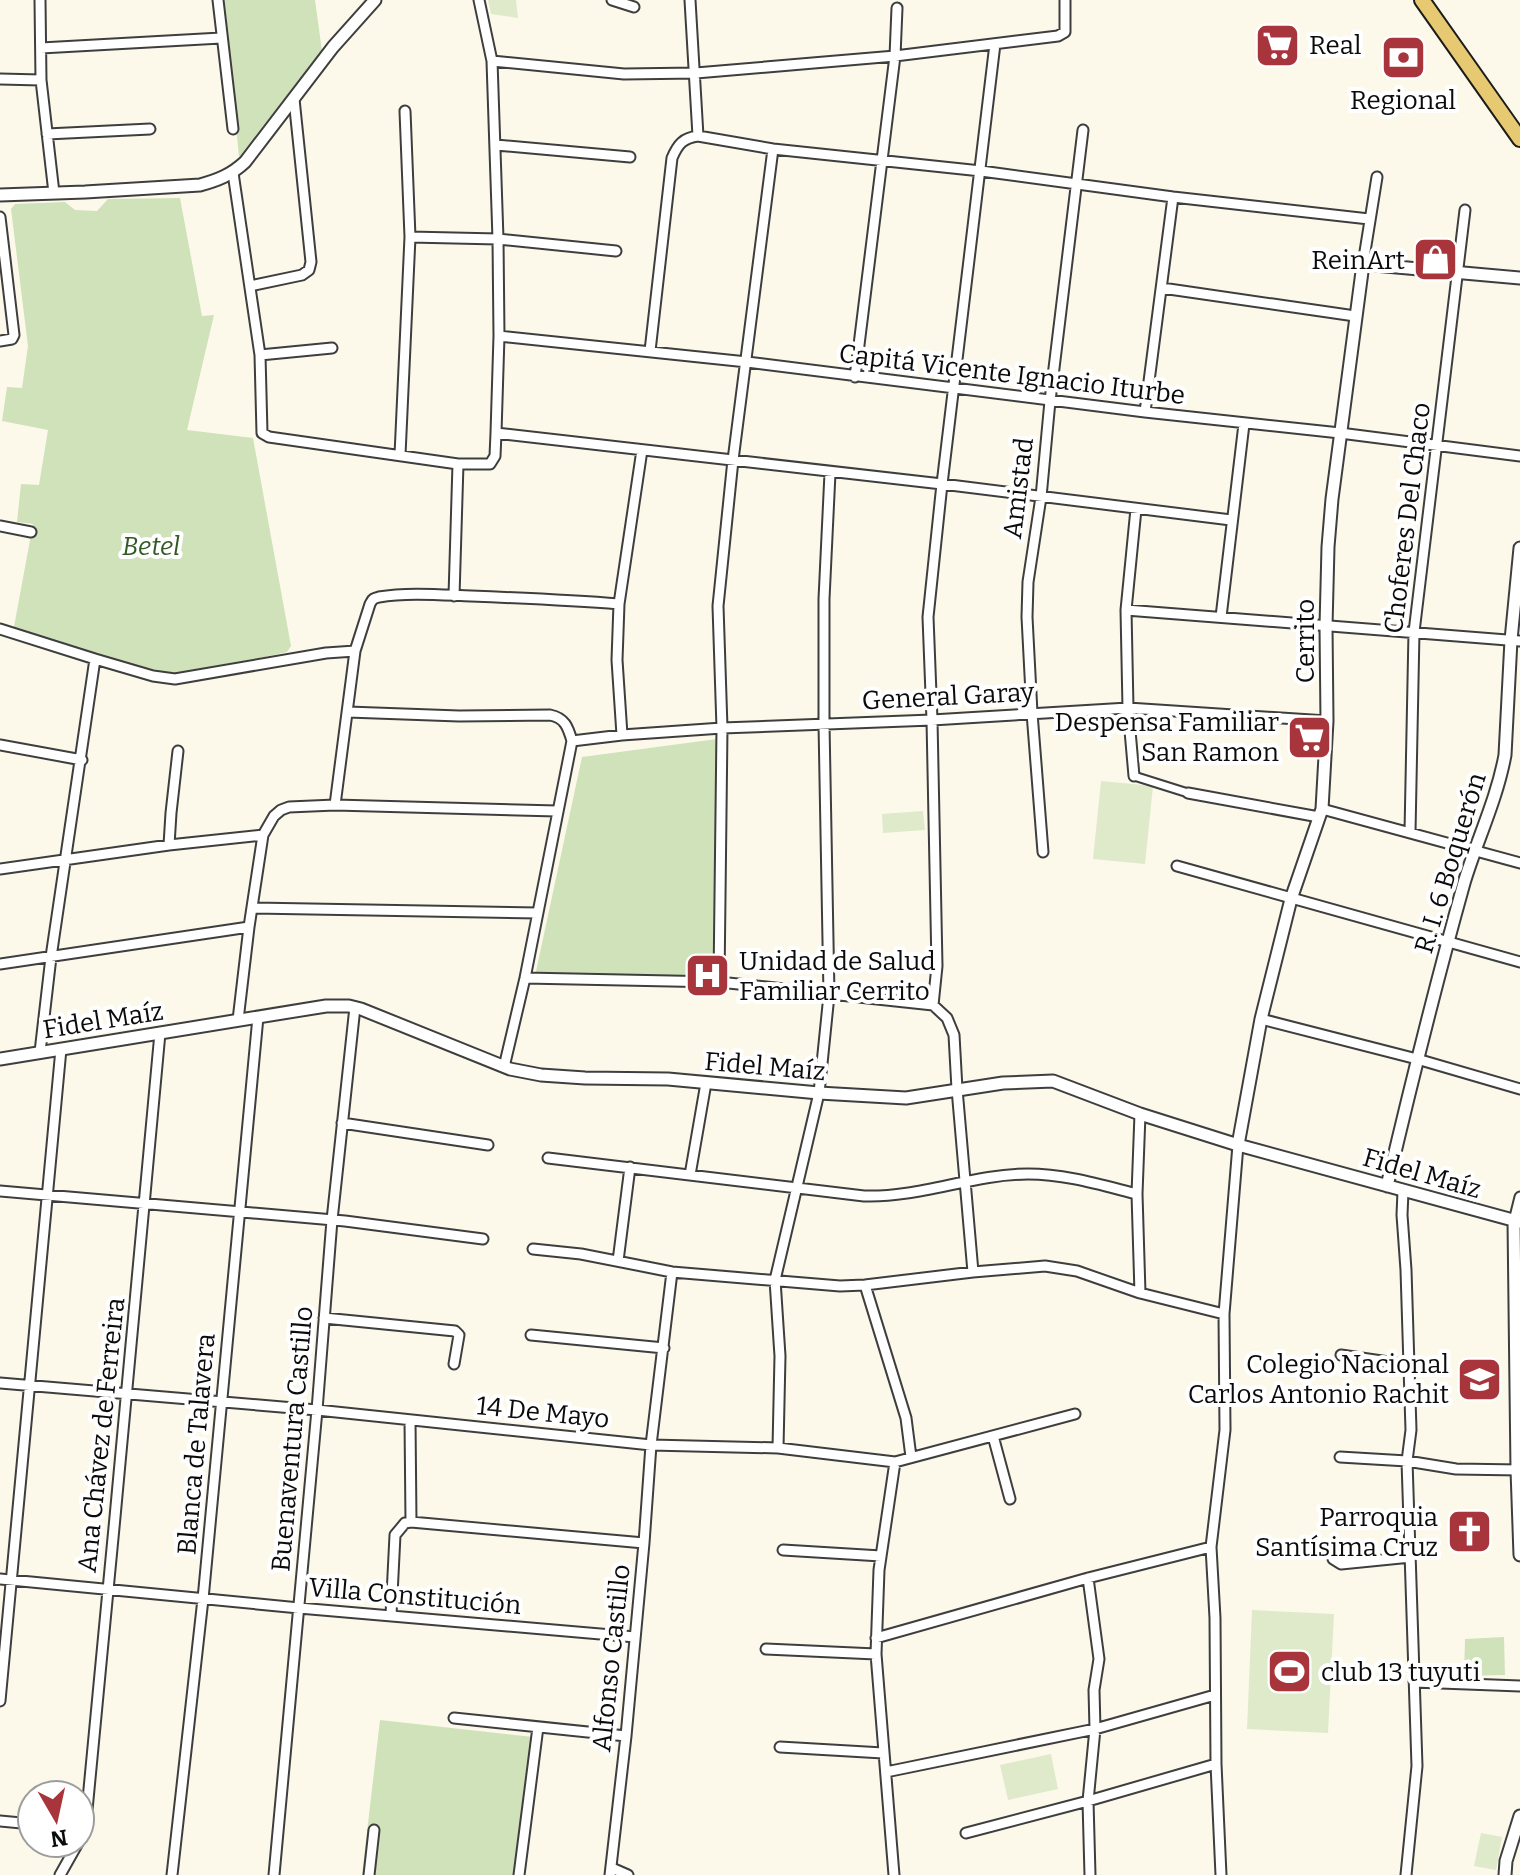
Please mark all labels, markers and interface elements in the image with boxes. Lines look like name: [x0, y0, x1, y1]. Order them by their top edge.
supermarket icon: Real: [1254, 21, 1302, 69]
place label: Real: [1309, 30, 1361, 61]
bank icon: Regional: [1379, 33, 1427, 81]
place label: Regional: [1350, 85, 1456, 116]
shop icon: ReinArt: [1412, 236, 1460, 284]
place label: ReinArt: [1311, 245, 1406, 276]
street label: Capitá Vicente Ignacio Iturbe: [837, 338, 1187, 411]
street label: Choferes Del Chaco: [1378, 401, 1437, 635]
street label: Amistad: [997, 436, 1040, 540]
park label: Betel: [122, 531, 180, 562]
street label: Cerrito: [1290, 599, 1321, 683]
street label: General Garay: [861, 676, 1035, 716]
place label: Despensa Familiar San Ramon: [1055, 707, 1280, 768]
supermarket icon: Despensa Familiar San Ramon: [1286, 713, 1334, 761]
street label: R. I. 6 Boquerón: [1408, 769, 1493, 957]
place label: Unidad de Salud Familiar Cerrito: [739, 946, 936, 1007]
hospital icon: Unidad de Salud Familiar Cerrito: [684, 952, 732, 1000]
street label: Fidel Maíz: [41, 996, 165, 1045]
street label: Fidel Maíz: [703, 1046, 827, 1087]
street label: Fidel Maíz: [1359, 1142, 1485, 1205]
street label: Ana Chávez de Ferreira: [72, 1296, 131, 1574]
street label: Buenaventura Castillo: [265, 1305, 320, 1573]
street label: Blanca de Talavera: [171, 1332, 222, 1556]
place label: Colegio Nacional Carlos Antonio Rachit: [1188, 1349, 1450, 1410]
school or university icon: Colegio Nacional Carlos Antonio Rachit: [1456, 1355, 1504, 1403]
street label: 14 De Mayo: [475, 1390, 611, 1435]
place label: Parroquia Santísima Cruz: [1255, 1502, 1438, 1563]
church icon: Parroquia Santísima Cruz: [1445, 1508, 1493, 1556]
street label: Alfonso Castillo: [586, 1563, 637, 1753]
street label: Villa Constitución: [307, 1572, 523, 1621]
sports icon: club 13 tuyuti: [1266, 1648, 1314, 1696]
place label: club 13 tuyuti: [1321, 1657, 1481, 1688]
north arrow: [16, 1779, 96, 1859]
text: N: [49, 1824, 70, 1853]

